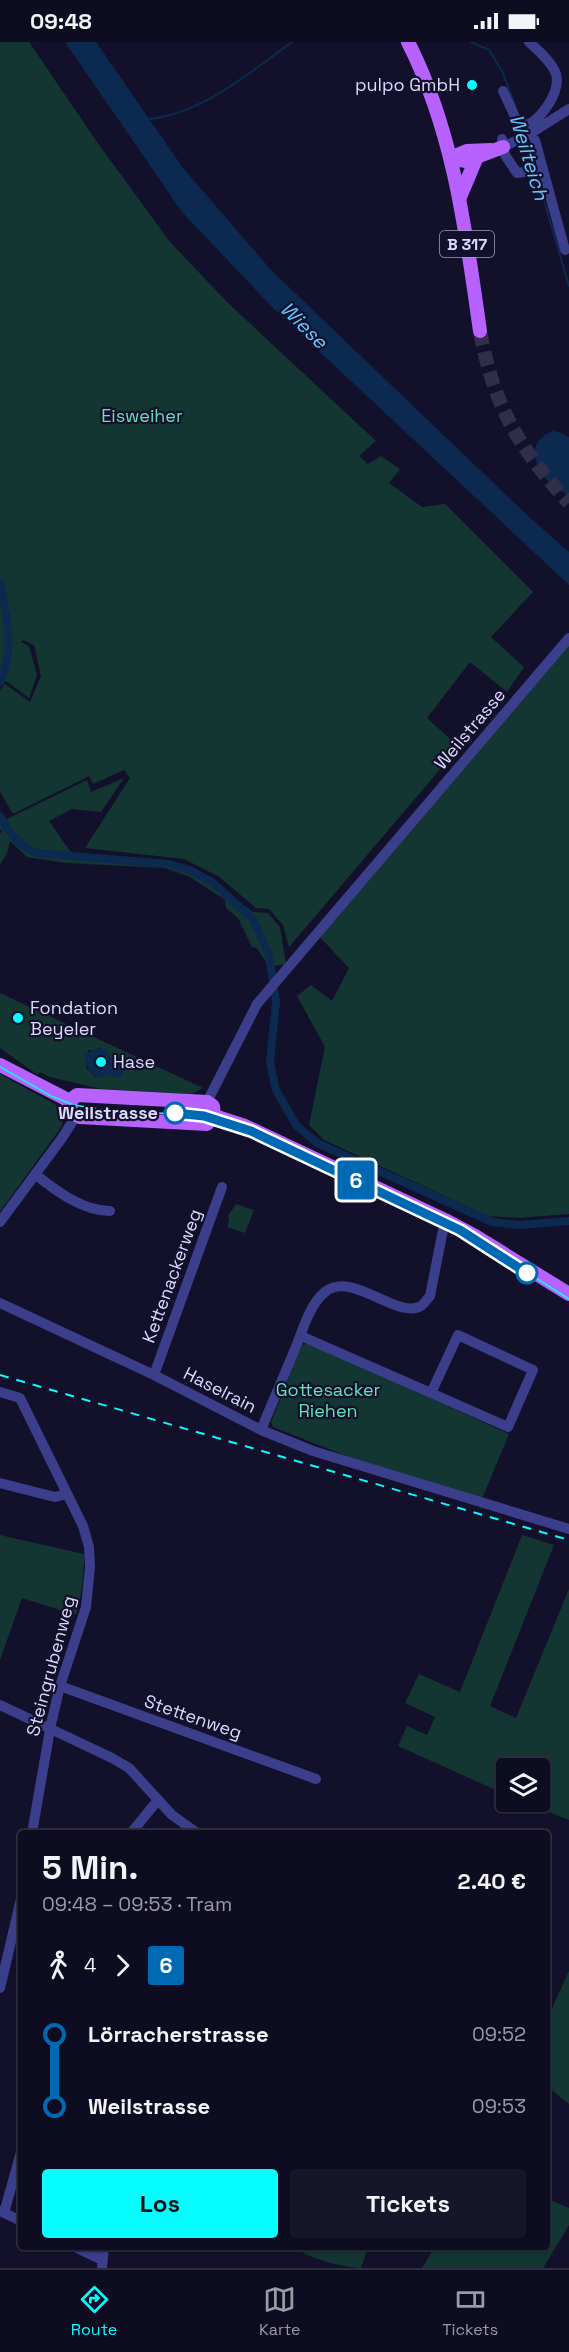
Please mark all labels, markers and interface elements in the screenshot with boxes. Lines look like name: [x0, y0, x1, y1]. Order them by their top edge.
text: 09:48: [30, 7, 92, 35]
place label: pulpo GmbH: [355, 73, 460, 96]
marker: pulpo GmbH: [465, 78, 479, 92]
water label: Weilteich: [504, 111, 555, 204]
road number: B 317: [440, 231, 494, 257]
water label: Wiese: [275, 296, 334, 355]
park label: Eisweiher: [101, 404, 183, 427]
street label: Weilstrasse: [429, 683, 510, 774]
place label: Fondation Beyeler: [30, 996, 118, 1040]
marker: Fondation Beyeler: [11, 1011, 25, 1025]
place label: Hase: [113, 1050, 155, 1073]
marker: Hase: [94, 1055, 108, 1069]
place label: Weilstrasse: [58, 1101, 158, 1124]
marker: Weilstrasse: [164, 1102, 186, 1124]
line badge: 6: [336, 1160, 376, 1200]
text: 6: [350, 1167, 362, 1194]
street label: Kettenackerweg: [137, 1206, 206, 1346]
unlabelled marker: [516, 1262, 538, 1284]
street label: Haselrain: [180, 1361, 261, 1418]
park label: Gottesacker Riehen: [276, 1378, 381, 1422]
street label: Steingrubenweg: [21, 1593, 80, 1738]
street label: Stettenweg: [141, 1689, 245, 1744]
map controls: [496, 1758, 550, 1812]
button: layers: [496, 1758, 550, 1812]
text: 5 Min.: [42, 1847, 138, 1889]
text: 2.40 €: [458, 1867, 526, 1895]
text: 09:48 – 09:53 · Tram: [42, 1891, 232, 1917]
icon: walk: [42, 1949, 75, 1982]
icon: forward: [106, 1949, 139, 1982]
text: 4: [84, 1952, 97, 1978]
text: 6: [160, 1952, 172, 1979]
text: Lörracherstrasse: [88, 2020, 269, 2048]
text: 09:52: [472, 2021, 526, 2047]
text: Weilstrasse: [88, 2092, 210, 2120]
text: 09:53: [472, 2093, 526, 2119]
button: Los: [42, 2169, 278, 2238]
button: Tickets: [290, 2169, 526, 2238]
tab: Route: [71, 2283, 117, 2340]
tab: Karte: [259, 2283, 300, 2340]
tab: Tickets: [442, 2283, 498, 2340]

